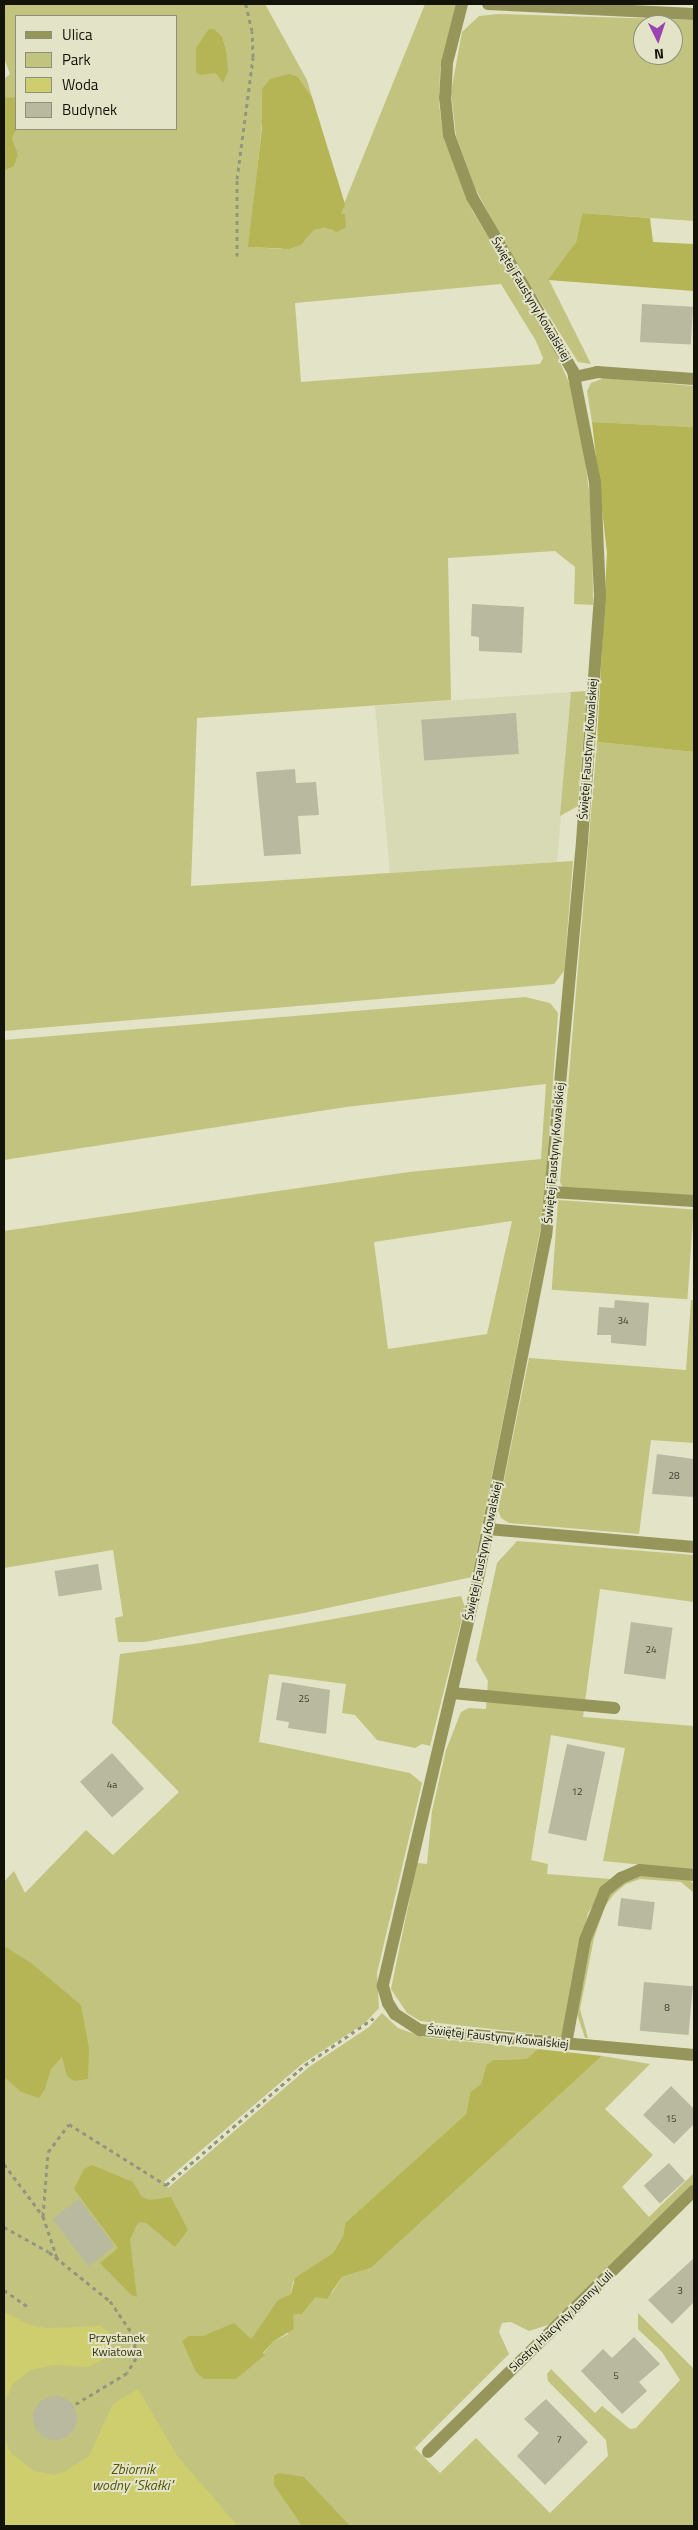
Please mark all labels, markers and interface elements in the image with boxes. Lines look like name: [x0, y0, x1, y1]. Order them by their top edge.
legend: [15, 15, 178, 130]
north arrow: [633, 15, 683, 65]
text: Ulica: [62, 23, 92, 46]
text: N: [653, 44, 665, 65]
text: Park: [62, 48, 91, 71]
text: Woda: [62, 73, 98, 96]
text: Budynek: [62, 98, 117, 121]
street label: Świętej Faustyny Kowalskiej: [488, 234, 574, 364]
street label: Świętej Faustyny Kowalskiej: [576, 678, 600, 820]
street label: Świętej Faustyny Kowalskiej: [541, 1082, 567, 1224]
house number: 34: [617, 1315, 629, 1327]
house number: 28: [668, 1470, 680, 1482]
street label: Świętej Faustyny Kowalskiej: [461, 1480, 505, 1622]
house number: 24: [645, 1644, 657, 1656]
house number: 25: [298, 1693, 310, 1705]
house number: 4a: [107, 1779, 117, 1791]
house number: 12: [571, 1786, 583, 1798]
house number: 8: [664, 2002, 670, 2014]
street label: Świętej Faustyny Kowalskiej: [427, 2022, 569, 2052]
house number: 15: [665, 2113, 677, 2125]
street label: Siostry Hiacynty Joanny Luli: [506, 2267, 616, 2375]
house number: 3: [677, 2285, 683, 2297]
park label: Przystanek Kwiatowa: [89, 2331, 145, 2359]
house number: 5: [613, 2370, 619, 2382]
house number: 7: [556, 2434, 562, 2446]
water label: Zbiornik wodny "Skałki": [92, 2461, 174, 2494]

